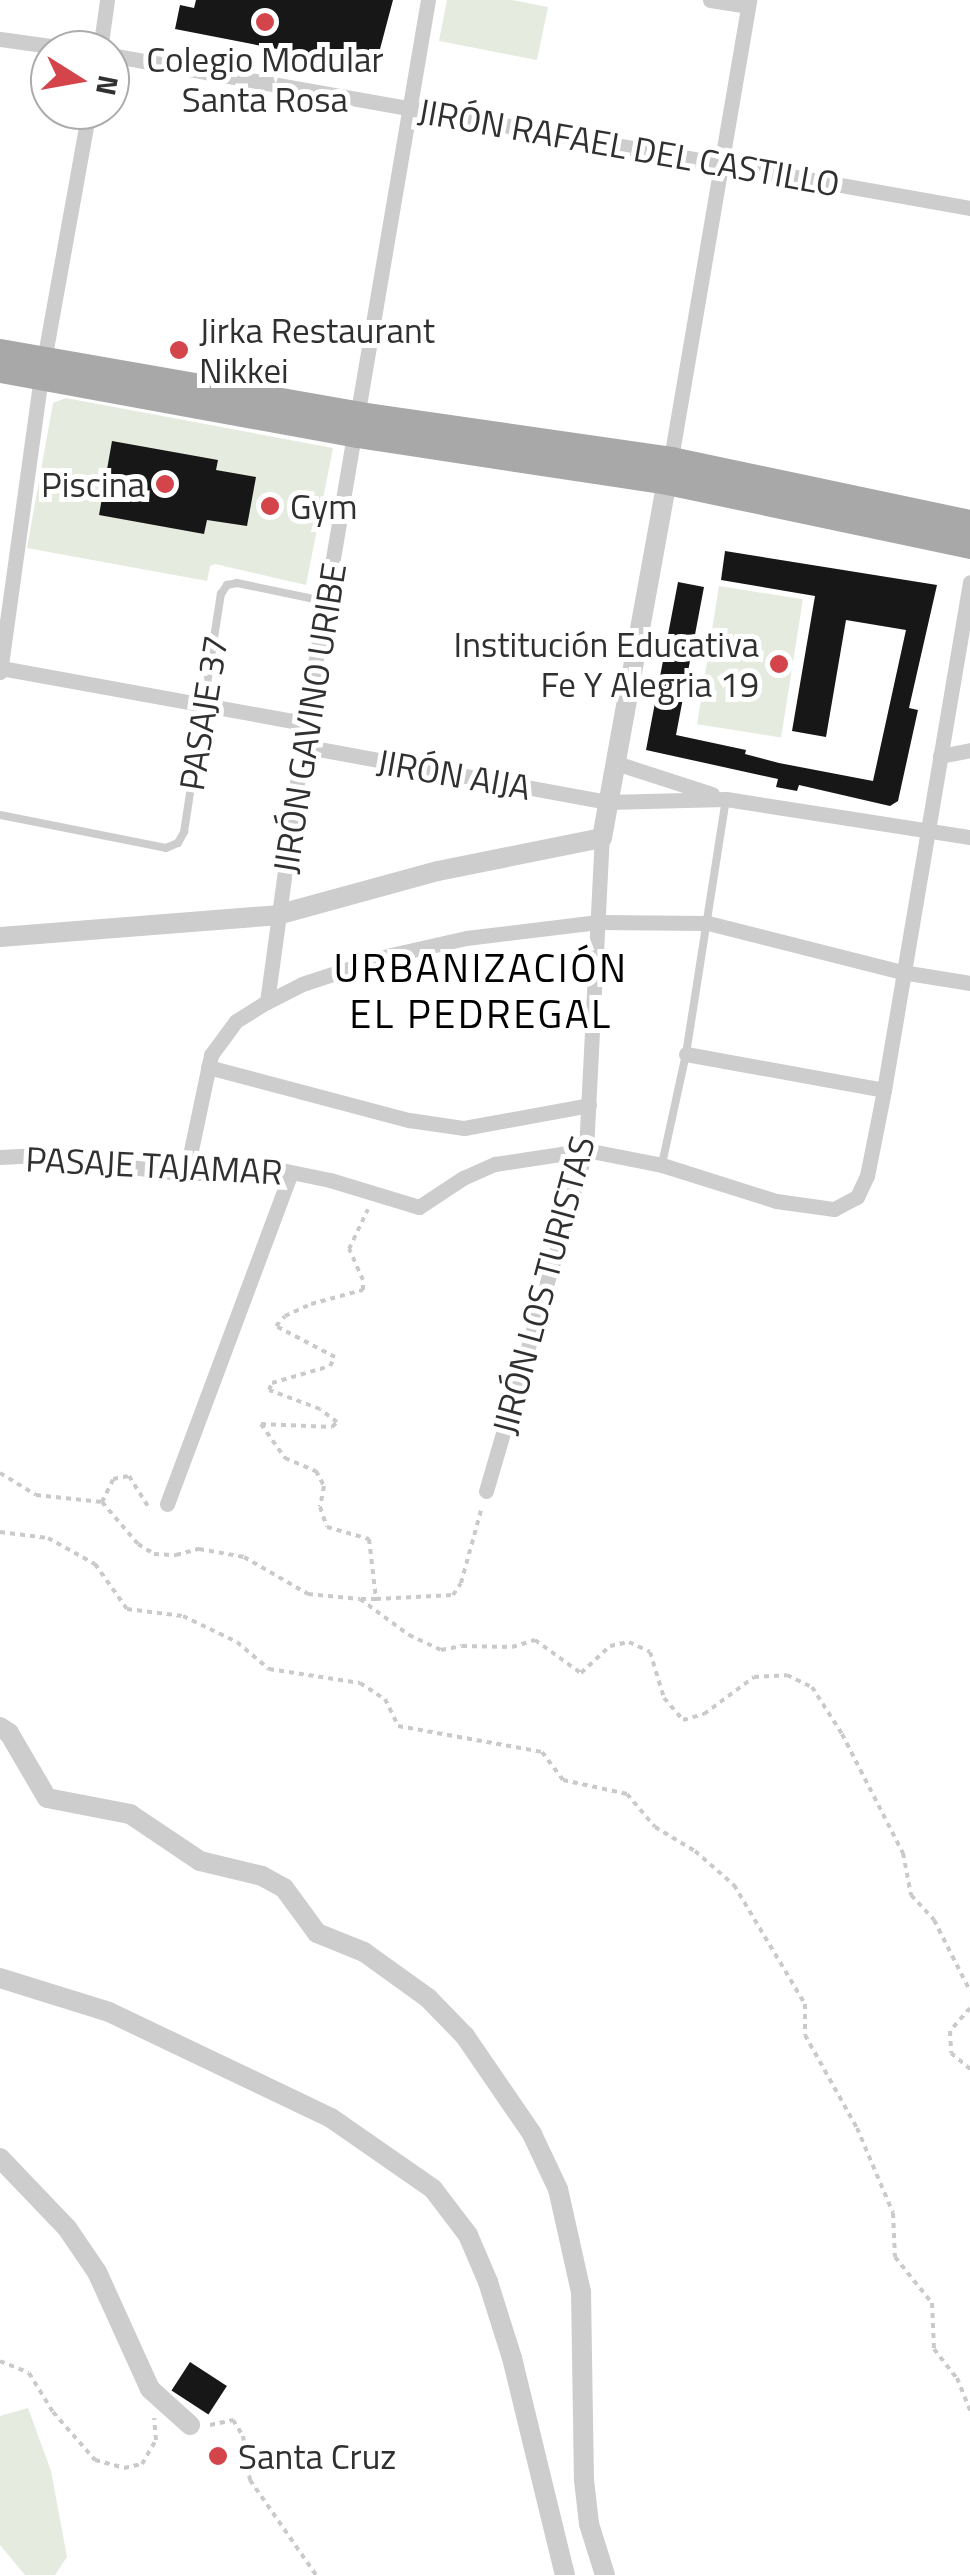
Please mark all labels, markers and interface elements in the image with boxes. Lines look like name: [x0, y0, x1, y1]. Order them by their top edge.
marker: Colegio Modular Santa Rosa: [254, 11, 276, 33]
north arrow: [30, 30, 130, 130]
place label: Colegio Modular Santa Rosa: [146, 38, 384, 120]
text: N: [85, 72, 131, 99]
street label: JIRÓN RAFAEL DEL CASTILLO: [415, 89, 843, 205]
place label: Jirka Restaurant Nikkei: [199, 309, 435, 391]
marker: Jirka Restaurant Nikkei: [168, 339, 190, 361]
place label: Piscina: [41, 463, 145, 505]
marker: Piscina: [154, 473, 176, 495]
place label: Gym: [290, 485, 357, 527]
marker: Gym: [259, 495, 281, 517]
street label: JIRÓN GAVINO URIBE: [264, 560, 354, 876]
place label: Institución Educativa Fe Y Alegria 19: [454, 623, 759, 705]
street label: PASAJE 37: [170, 633, 236, 793]
marker: Institución Educativa Fe Y Alegria 19: [768, 653, 790, 675]
street label: JIRÓN AIJA: [374, 740, 534, 808]
district label: URBANIZACIÓN EL PEDREGAL: [333, 944, 629, 1038]
street label: JIRÓN LOS TURISTAS: [483, 1131, 603, 1439]
street label: PASAJE TAJAMAR: [25, 1137, 283, 1193]
place label: Santa Cruz: [238, 2435, 396, 2477]
marker: Santa Cruz: [207, 2445, 229, 2467]

